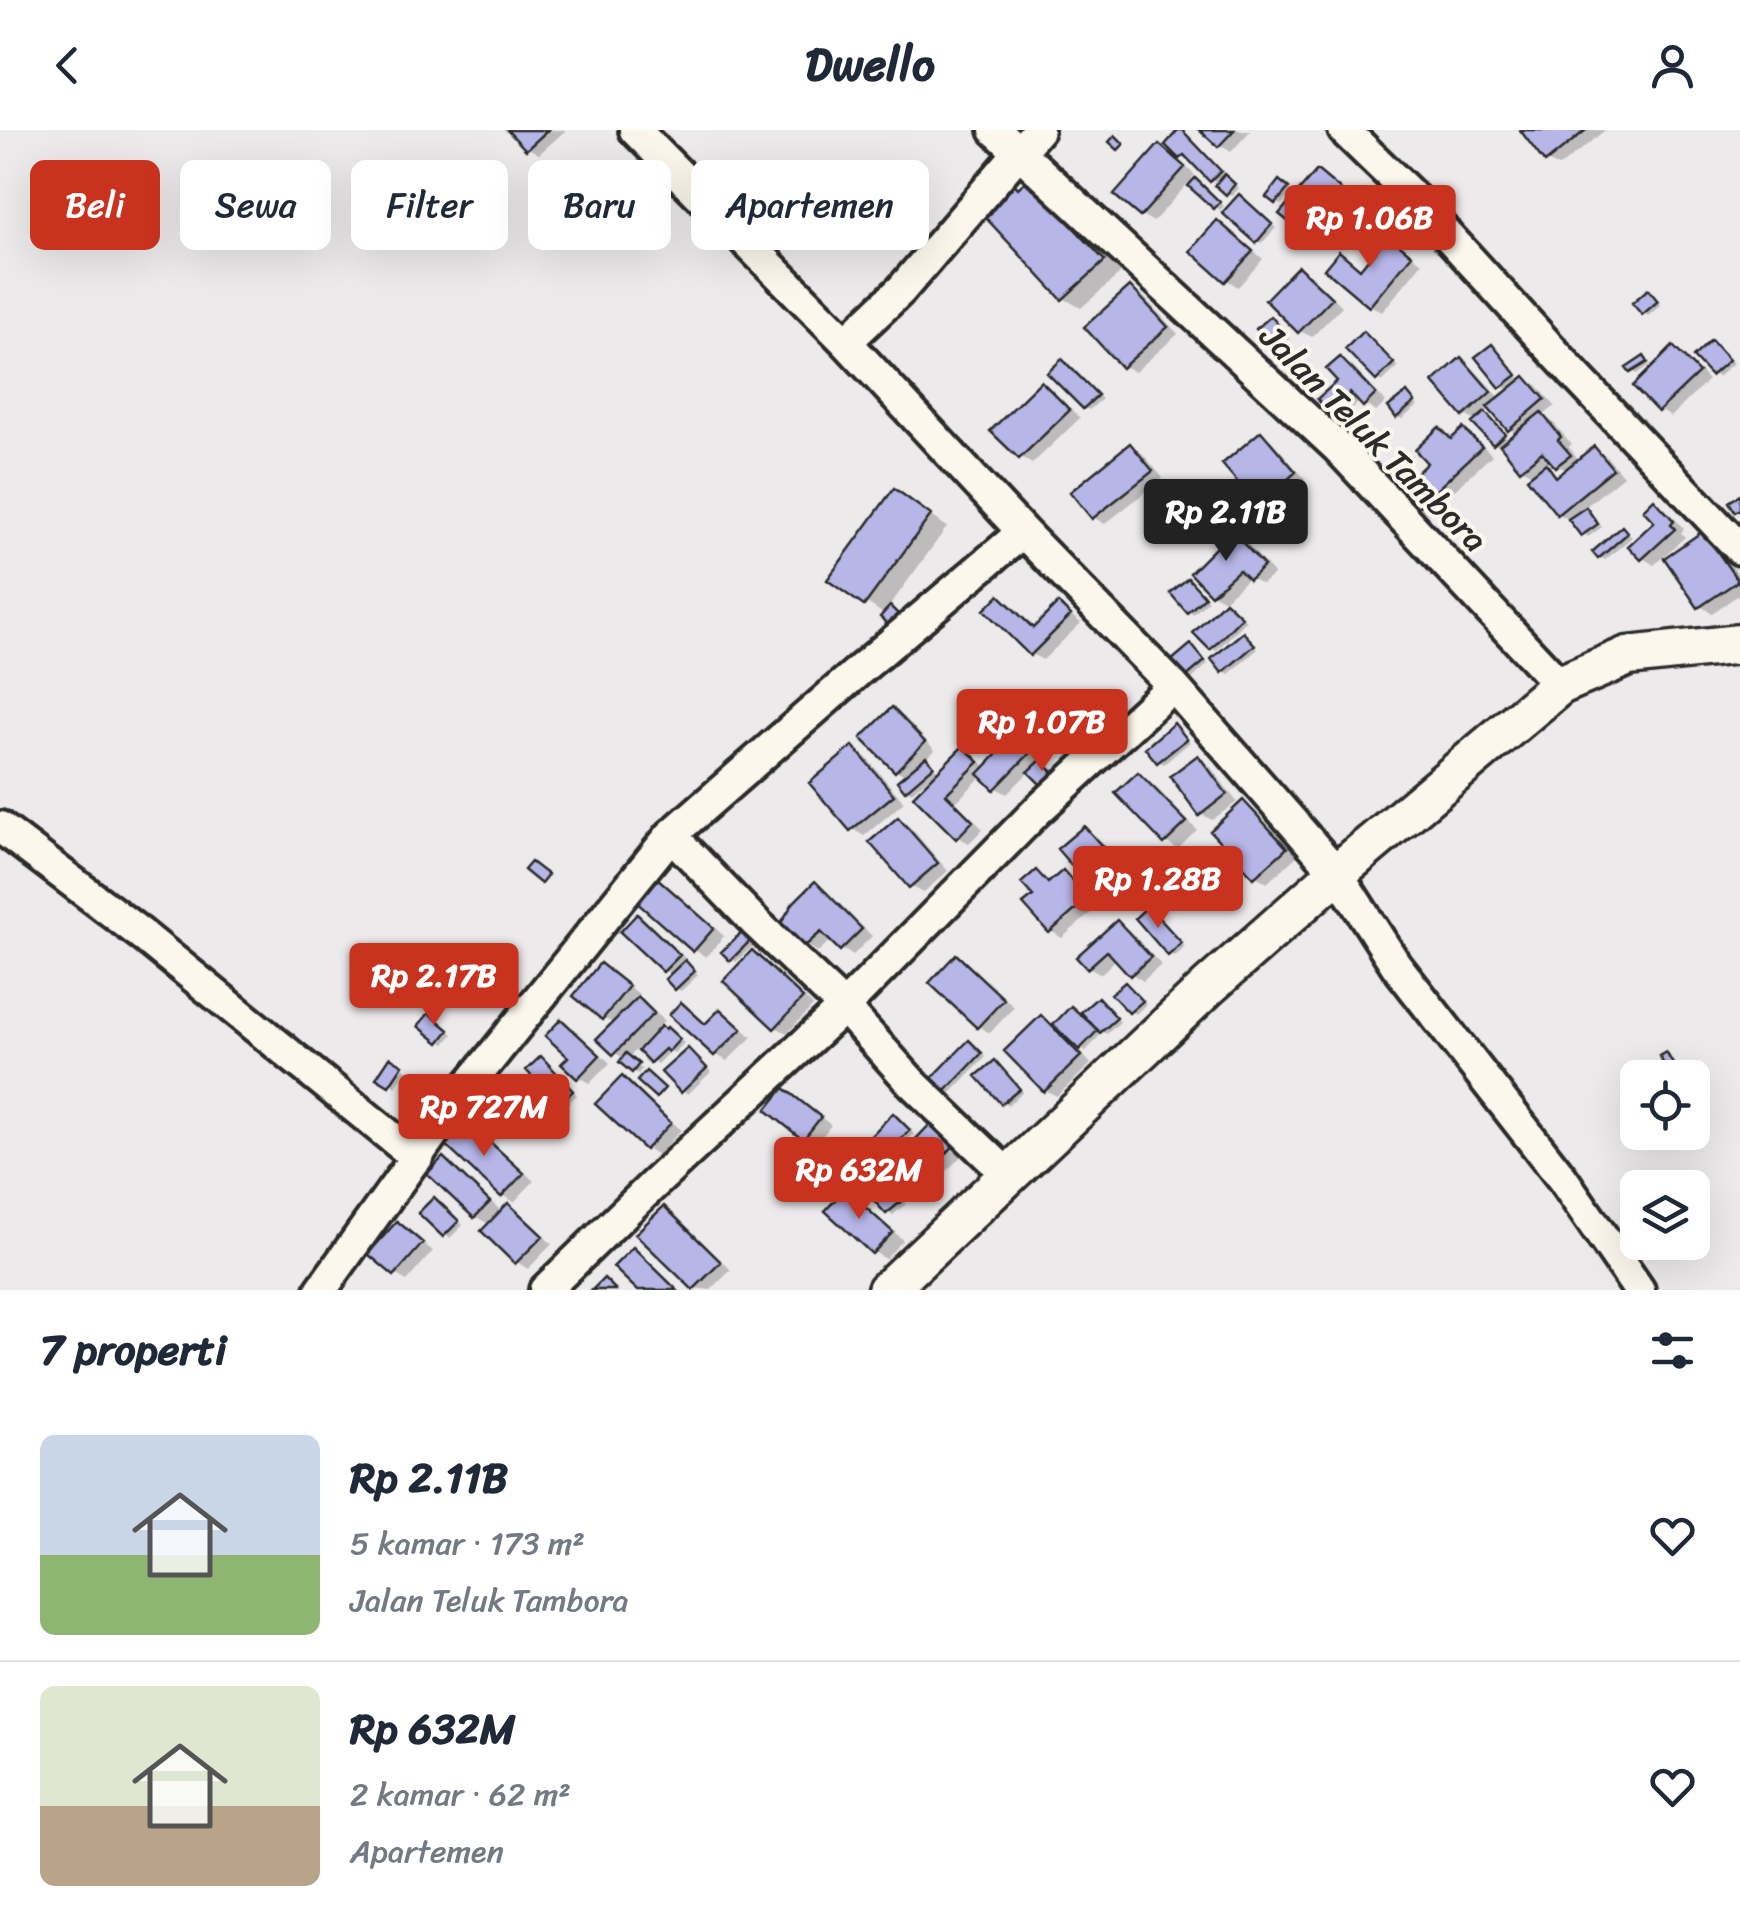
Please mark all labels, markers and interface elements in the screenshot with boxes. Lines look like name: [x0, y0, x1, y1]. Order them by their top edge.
text: Dwello: [805, 25, 935, 105]
icon: back: [40, 38, 95, 93]
icon: person: [1645, 38, 1700, 93]
chip: Beli: [30, 160, 160, 250]
chip: Sewa: [180, 160, 331, 250]
chip: Filter: [351, 160, 508, 250]
chip: Baru: [528, 160, 671, 250]
chip: Apartemen: [691, 160, 929, 250]
pin: Rp 1.06B: [1267, 185, 1473, 270]
text: Rp 1.06B: [1307, 189, 1433, 246]
street label: Jalan Teluk Tambora: [1244, 308, 1504, 568]
pin: Rp 2.11B: [1123, 479, 1329, 564]
text: Rp 2.11B: [1166, 483, 1286, 540]
pin: Rp 1.07B: [939, 689, 1145, 774]
text: Rp 1.07B: [979, 693, 1105, 750]
pin: Rp 1.28B: [1055, 846, 1261, 931]
text: Rp 1.28B: [1095, 850, 1221, 907]
pin: Rp 2.17B: [331, 943, 537, 1028]
text: Rp 2.17B: [372, 947, 496, 1004]
map controls: [1620, 1060, 1710, 1260]
button: locate: [1620, 1060, 1710, 1150]
pin: Rp 727M: [392, 1074, 576, 1159]
text: Rp 727M: [420, 1078, 548, 1135]
pin: Rp 632M: [767, 1137, 951, 1222]
text: Rp 632M: [796, 1141, 922, 1198]
button: layers: [1620, 1170, 1710, 1260]
text: 7 properti: [40, 1313, 227, 1387]
icon: filters: [1645, 1323, 1700, 1378]
text: Rp 2.11B: [350, 1441, 508, 1515]
icon: home: [120, 1475, 240, 1595]
icon: heart: [1645, 1508, 1700, 1563]
text: 5 kamar · 173 m²: [350, 1515, 585, 1572]
text: Jalan Teluk Tambora: [350, 1572, 629, 1629]
text: Rp 632M: [350, 1692, 516, 1766]
icon: home: [120, 1726, 240, 1846]
icon: heart: [1645, 1759, 1700, 1814]
text: 2 kamar · 62 m²: [350, 1766, 571, 1823]
text: Apartemen: [350, 1823, 504, 1880]

